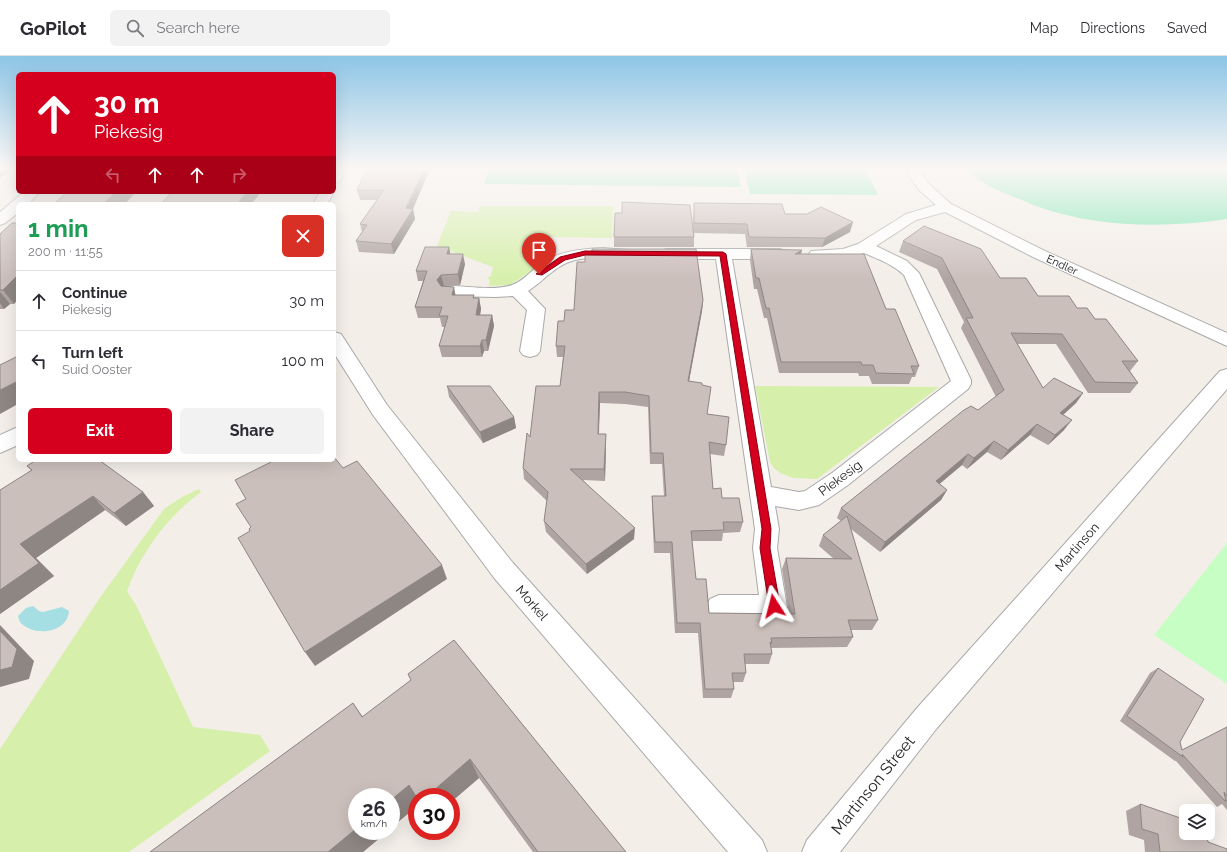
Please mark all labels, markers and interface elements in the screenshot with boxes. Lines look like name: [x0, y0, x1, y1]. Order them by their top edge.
search box: [110, 10, 390, 46]
text: GoPilot: [20, 17, 86, 39]
icon: search: [124, 17, 146, 39]
text: Search here: [156, 19, 240, 37]
text: Map: [1030, 20, 1058, 36]
text: Directions: [1080, 20, 1145, 36]
text: Saved: [1167, 20, 1207, 36]
text: 30 m: [94, 87, 160, 120]
icon: ahead: [28, 88, 80, 140]
text: Piekesig: [94, 121, 163, 142]
icon: left: [102, 164, 124, 186]
icon: ahead: [144, 164, 166, 186]
icon: ahead: [186, 164, 208, 186]
icon: right: [228, 164, 250, 186]
text: 1 min: [28, 214, 89, 243]
button: close: [282, 215, 324, 257]
pin: [522, 233, 556, 274]
icon: arrive: [528, 239, 550, 261]
text: 200 m · 11:55: [28, 244, 103, 259]
street label: Endler: [1044, 252, 1080, 278]
text: Continue: [62, 284, 127, 302]
icon: ahead: [28, 290, 50, 312]
text: 30 m: [289, 292, 324, 310]
text: Piekesig: [62, 302, 112, 317]
text: Turn left: [62, 344, 123, 362]
icon: left: [28, 350, 50, 372]
text: 100 m: [282, 352, 324, 370]
text: Suid Ooster: [62, 362, 132, 377]
button: Exit: [28, 408, 172, 454]
button: Share: [180, 408, 324, 454]
street label: Piekesig: [816, 457, 864, 499]
street label: Martinson: [1052, 520, 1102, 574]
street label: Morkel: [513, 582, 552, 624]
position arrow: [753, 585, 795, 627]
street label: Martinson Street: [827, 731, 919, 838]
speed limit sign: 30: [408, 788, 460, 840]
text: 26: [362, 797, 386, 821]
map controls: [1179, 804, 1215, 840]
button: layers: [1179, 804, 1215, 840]
text: km/h: [361, 818, 387, 829]

